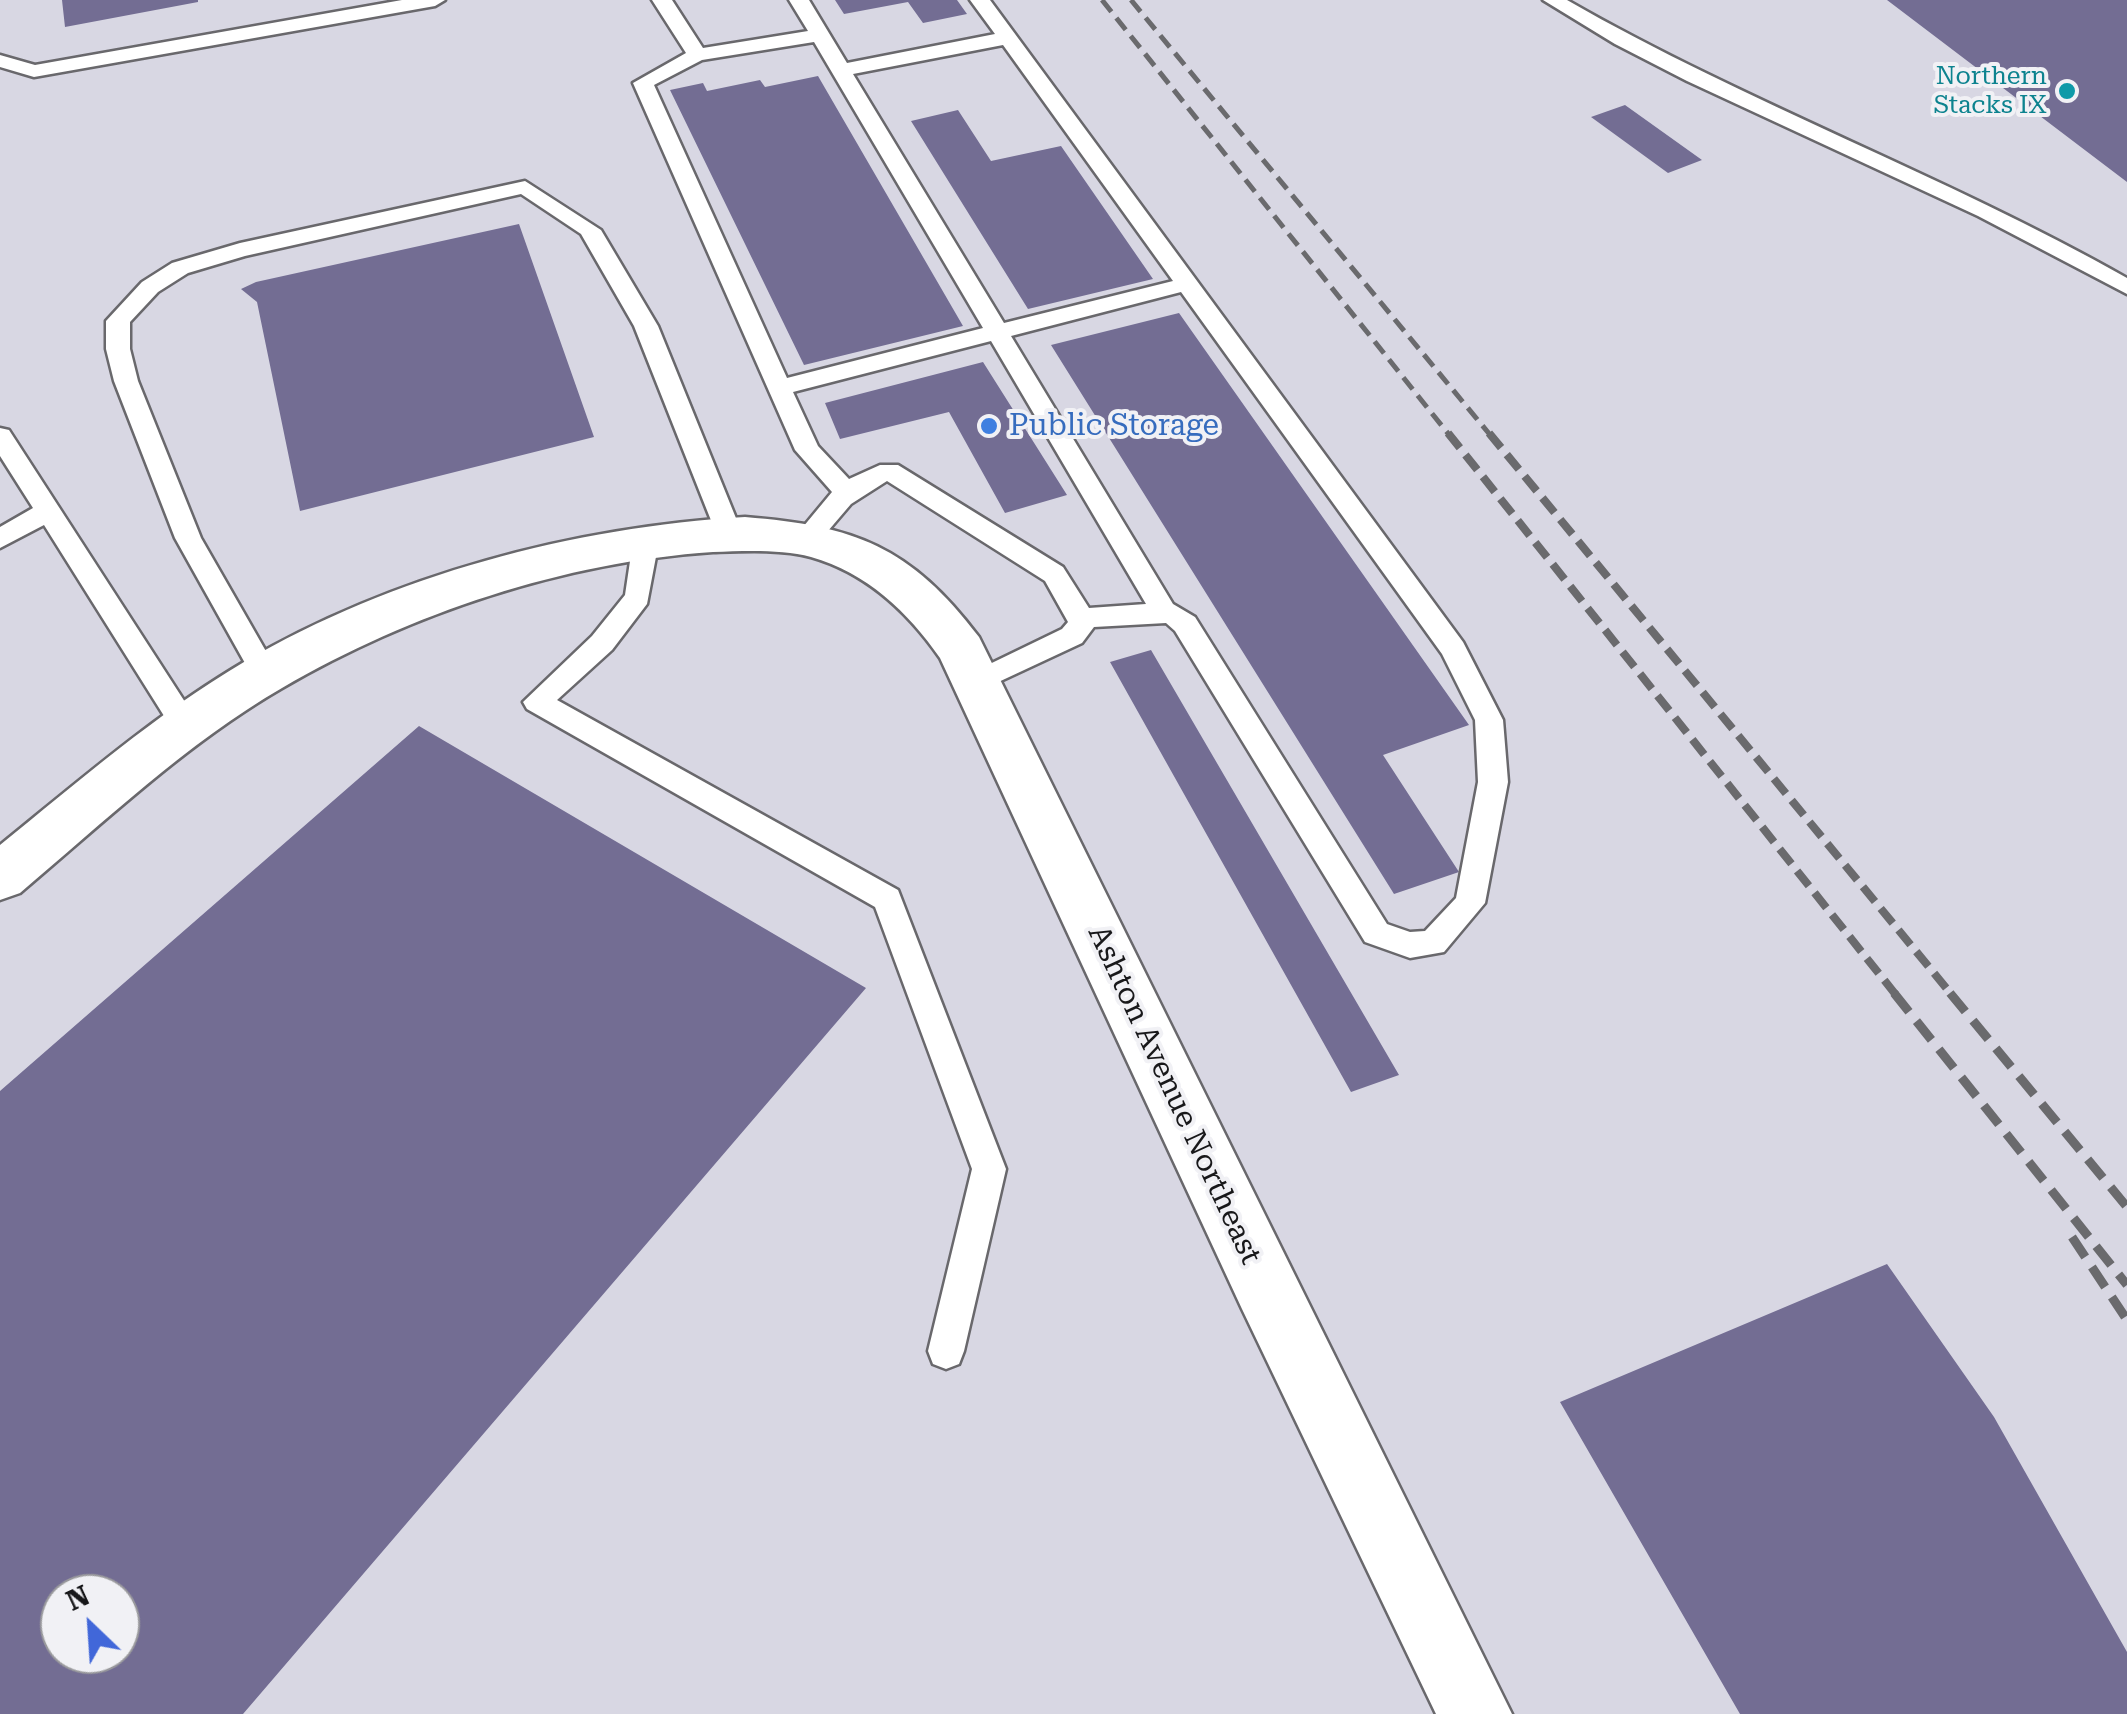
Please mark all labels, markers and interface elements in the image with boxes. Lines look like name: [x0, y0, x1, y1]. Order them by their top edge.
place label: Northern Stacks IX: [1933, 62, 2047, 121]
marker: Northern Stacks IX: [2056, 80, 2078, 102]
place label: Public Storage: [1009, 408, 1219, 444]
marker: Public Storage: [978, 415, 1000, 437]
street label: Ashton Avenue Northeast: [1080, 920, 1268, 1270]
north arrow: [40, 1574, 140, 1674]
text: N: [61, 1579, 95, 1618]

